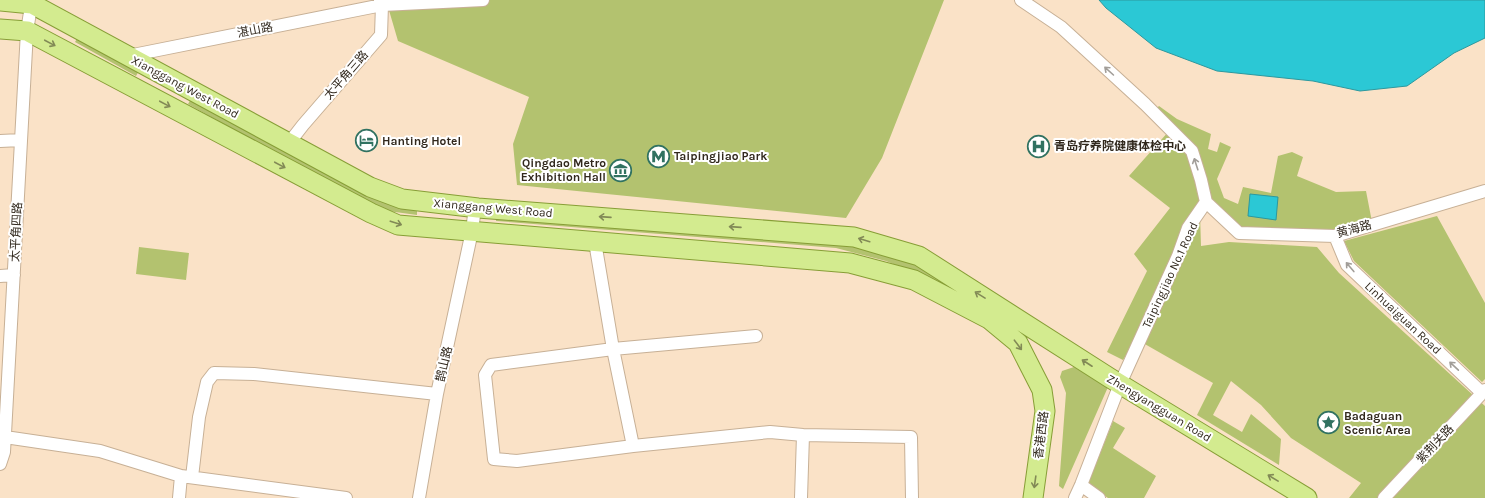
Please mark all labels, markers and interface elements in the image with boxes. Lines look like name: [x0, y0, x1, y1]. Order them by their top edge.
street label: 湛山路: [236, 20, 274, 40]
one-way arrow: [44, 40, 56, 47]
street label: 太平角三路: [321, 48, 371, 102]
street label: Xianggang West Road: [129, 53, 241, 121]
one-way arrow: [1104, 66, 1114, 75]
one-way arrow: [159, 101, 171, 108]
hotel icon: Hanting Hotel: [354, 128, 380, 154]
hospital icon: 青岛疗养院健康体检中心: [1026, 133, 1052, 159]
place label: Hanting Hotel: [382, 134, 461, 148]
place label: 青岛疗养院健康体检中心: [1054, 139, 1186, 153]
metro station icon: Taipingjiao Park: [645, 143, 671, 169]
place label: Taipingjiao Park: [674, 149, 767, 163]
place label: Qingdao Metro Exhibition Hall: [521, 156, 606, 184]
museum icon: Qingdao Metro Exhibition Hall: [608, 157, 634, 183]
one-way arrow: [1192, 159, 1200, 171]
one-way arrow: [273, 162, 285, 169]
street label: Xianggang West Road: [433, 196, 553, 220]
street label: 太平角四路: [7, 202, 25, 262]
one-way arrow: [599, 214, 612, 221]
street label: 黄海路: [1335, 218, 1373, 240]
one-way arrow: [389, 220, 402, 227]
street label: Taipingjiao No.1 Road: [1139, 220, 1201, 330]
one-way arrow: [729, 224, 742, 231]
one-way arrow: [858, 236, 871, 243]
one-way arrow: [1345, 261, 1354, 272]
street label: Linhuaiguan Road: [1362, 279, 1444, 357]
one-way arrow: [975, 290, 986, 299]
one-way arrow: [1014, 340, 1022, 351]
street label: 鹊山路: [433, 345, 455, 383]
one-way arrow: [1082, 359, 1093, 367]
one-way arrow: [1449, 361, 1459, 371]
street label: Zhengyangguan Road: [1104, 371, 1214, 445]
place label: Badaguan Scenic Area: [1344, 409, 1411, 437]
street label: 香港西路: [1031, 410, 1051, 460]
place icon: Badaguan Scenic Area: [1315, 410, 1341, 436]
street label: 紫荆关路: [1414, 422, 1456, 466]
one-way arrow: [1267, 473, 1279, 481]
one-way arrow: [1031, 475, 1039, 488]

